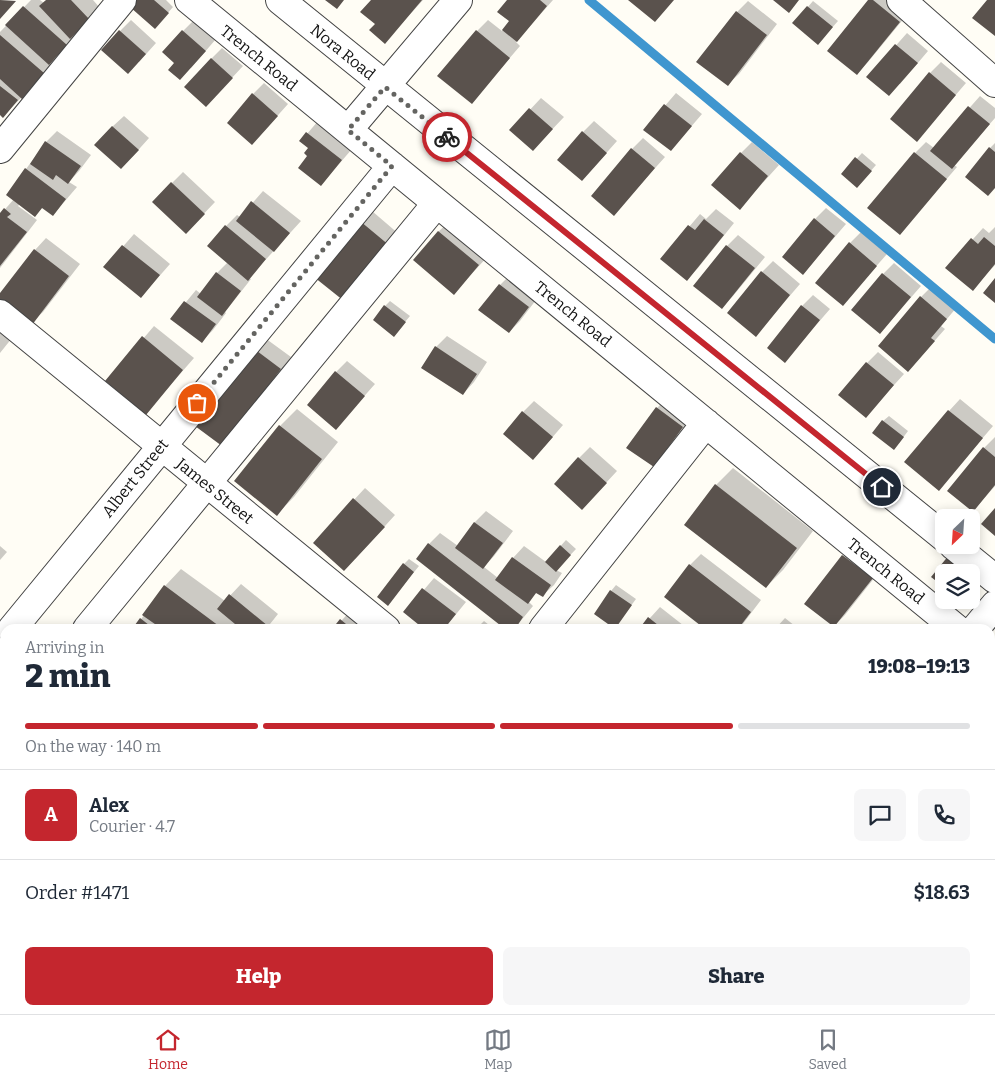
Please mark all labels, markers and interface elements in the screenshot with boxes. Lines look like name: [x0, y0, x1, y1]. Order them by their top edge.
street label: Nora Road: [307, 20, 380, 84]
street label: Trench Road: [217, 21, 302, 95]
courier: [422, 112, 472, 162]
icon: bike: [433, 123, 461, 151]
street label: Trench Road: [531, 277, 616, 351]
pin: [176, 382, 218, 424]
icon: bag: [183, 389, 211, 417]
street label: Albert Street: [98, 435, 172, 521]
street label: James Street: [172, 453, 258, 528]
pin: [861, 466, 903, 508]
icon: home: [868, 473, 896, 501]
north arrow: [935, 509, 980, 554]
map controls: [935, 509, 980, 609]
street label: Trench Road: [844, 534, 929, 608]
button: layers: [935, 564, 980, 609]
text: Arriving in: [25, 638, 104, 657]
text: 19:08–19:13: [868, 655, 970, 678]
text: 2 min: [25, 657, 111, 695]
text: On the way · 140 m: [25, 737, 161, 756]
button: chat: [854, 789, 906, 841]
button: phone: [918, 789, 970, 841]
text: Alex: [89, 794, 129, 817]
text: A: [44, 803, 58, 826]
text: Courier · 4.7: [89, 817, 175, 836]
text: Order #1471: [25, 881, 129, 904]
text: $18.63: [914, 881, 970, 904]
button: Help: [25, 947, 493, 1005]
button: Share: [503, 947, 970, 1005]
tab: Home: [148, 1026, 188, 1073]
tab: Map: [484, 1026, 512, 1073]
tab: Saved: [808, 1026, 847, 1073]

